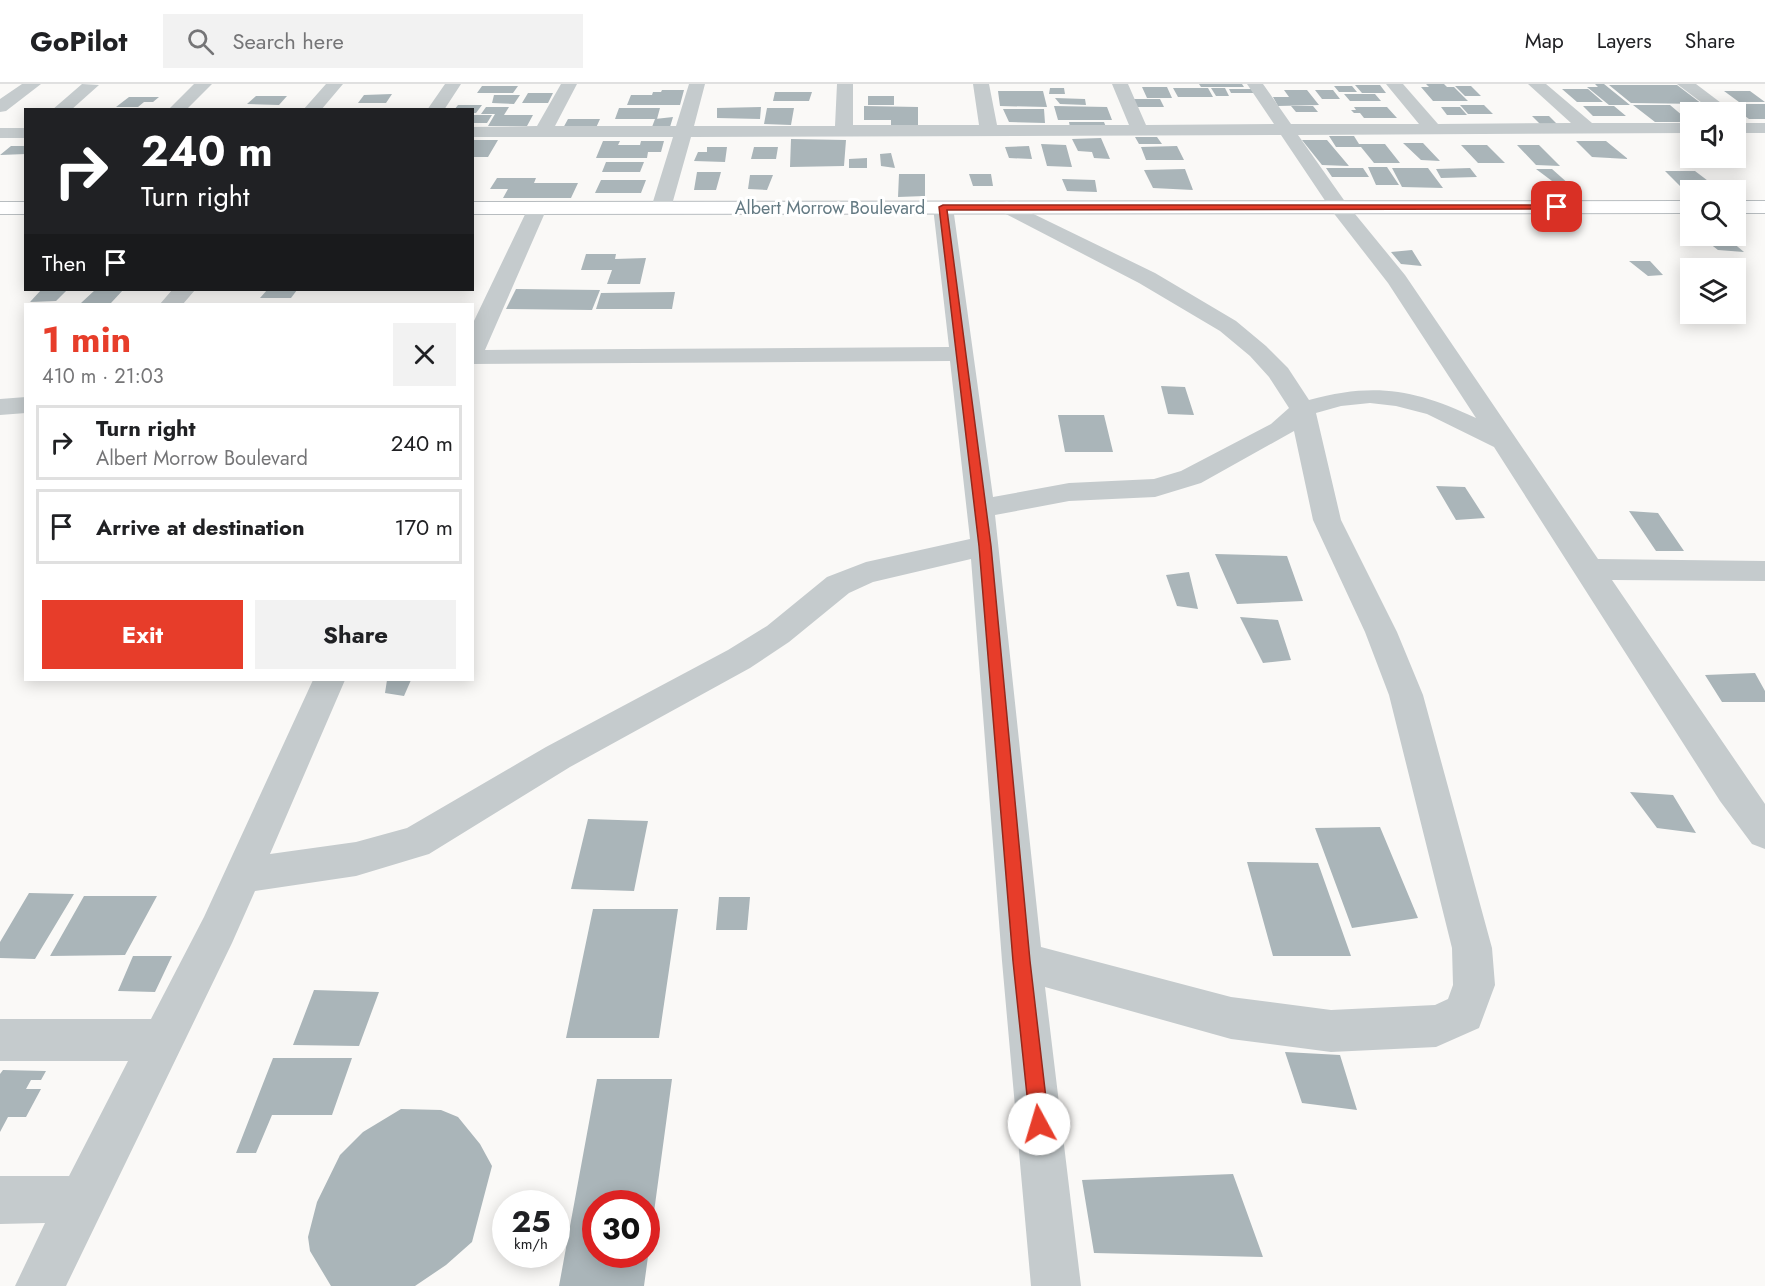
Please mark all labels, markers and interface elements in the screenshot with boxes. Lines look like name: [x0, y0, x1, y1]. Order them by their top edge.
search box: [163, 14, 583, 68]
text: GoPilot: [30, 21, 127, 62]
icon: search: [184, 25, 217, 58]
text: Search here: [232, 25, 344, 57]
text: Map: [1525, 26, 1564, 56]
text: Layers: [1597, 26, 1652, 56]
text: Share: [1685, 26, 1735, 56]
map controls: [1680, 102, 1746, 324]
button: sound: [1680, 102, 1746, 168]
text: 240 m: [141, 121, 273, 182]
icon: right: [42, 132, 120, 210]
text: Turn right: [141, 177, 249, 216]
button: search: [1680, 180, 1746, 246]
pin: [1531, 181, 1582, 232]
icon: arrive: [1540, 190, 1573, 223]
street label: Albert Morrow Boulevard: [735, 195, 925, 221]
icon: arrive: [99, 246, 132, 279]
text: Then: [42, 247, 87, 279]
button: layers: [1680, 258, 1746, 324]
text: 1 min: [42, 313, 131, 365]
button: close: [393, 323, 456, 386]
text: 410 m · 21:03: [42, 362, 164, 391]
text: Turn right: [96, 412, 196, 444]
icon: right: [45, 426, 78, 459]
text: 240 m: [391, 427, 453, 459]
text: Albert Morrow Boulevard: [96, 444, 308, 473]
icon: arrive: [45, 510, 78, 543]
text: Arrive at destination: [96, 511, 305, 543]
text: 170 m: [395, 511, 453, 543]
button: Exit: [42, 600, 243, 669]
button: Share: [255, 600, 456, 669]
position arrow: [1007, 1092, 1071, 1156]
speed limit sign: 30: [582, 1190, 660, 1268]
text: 25: [511, 1200, 551, 1243]
text: km/h: [514, 1233, 548, 1255]

